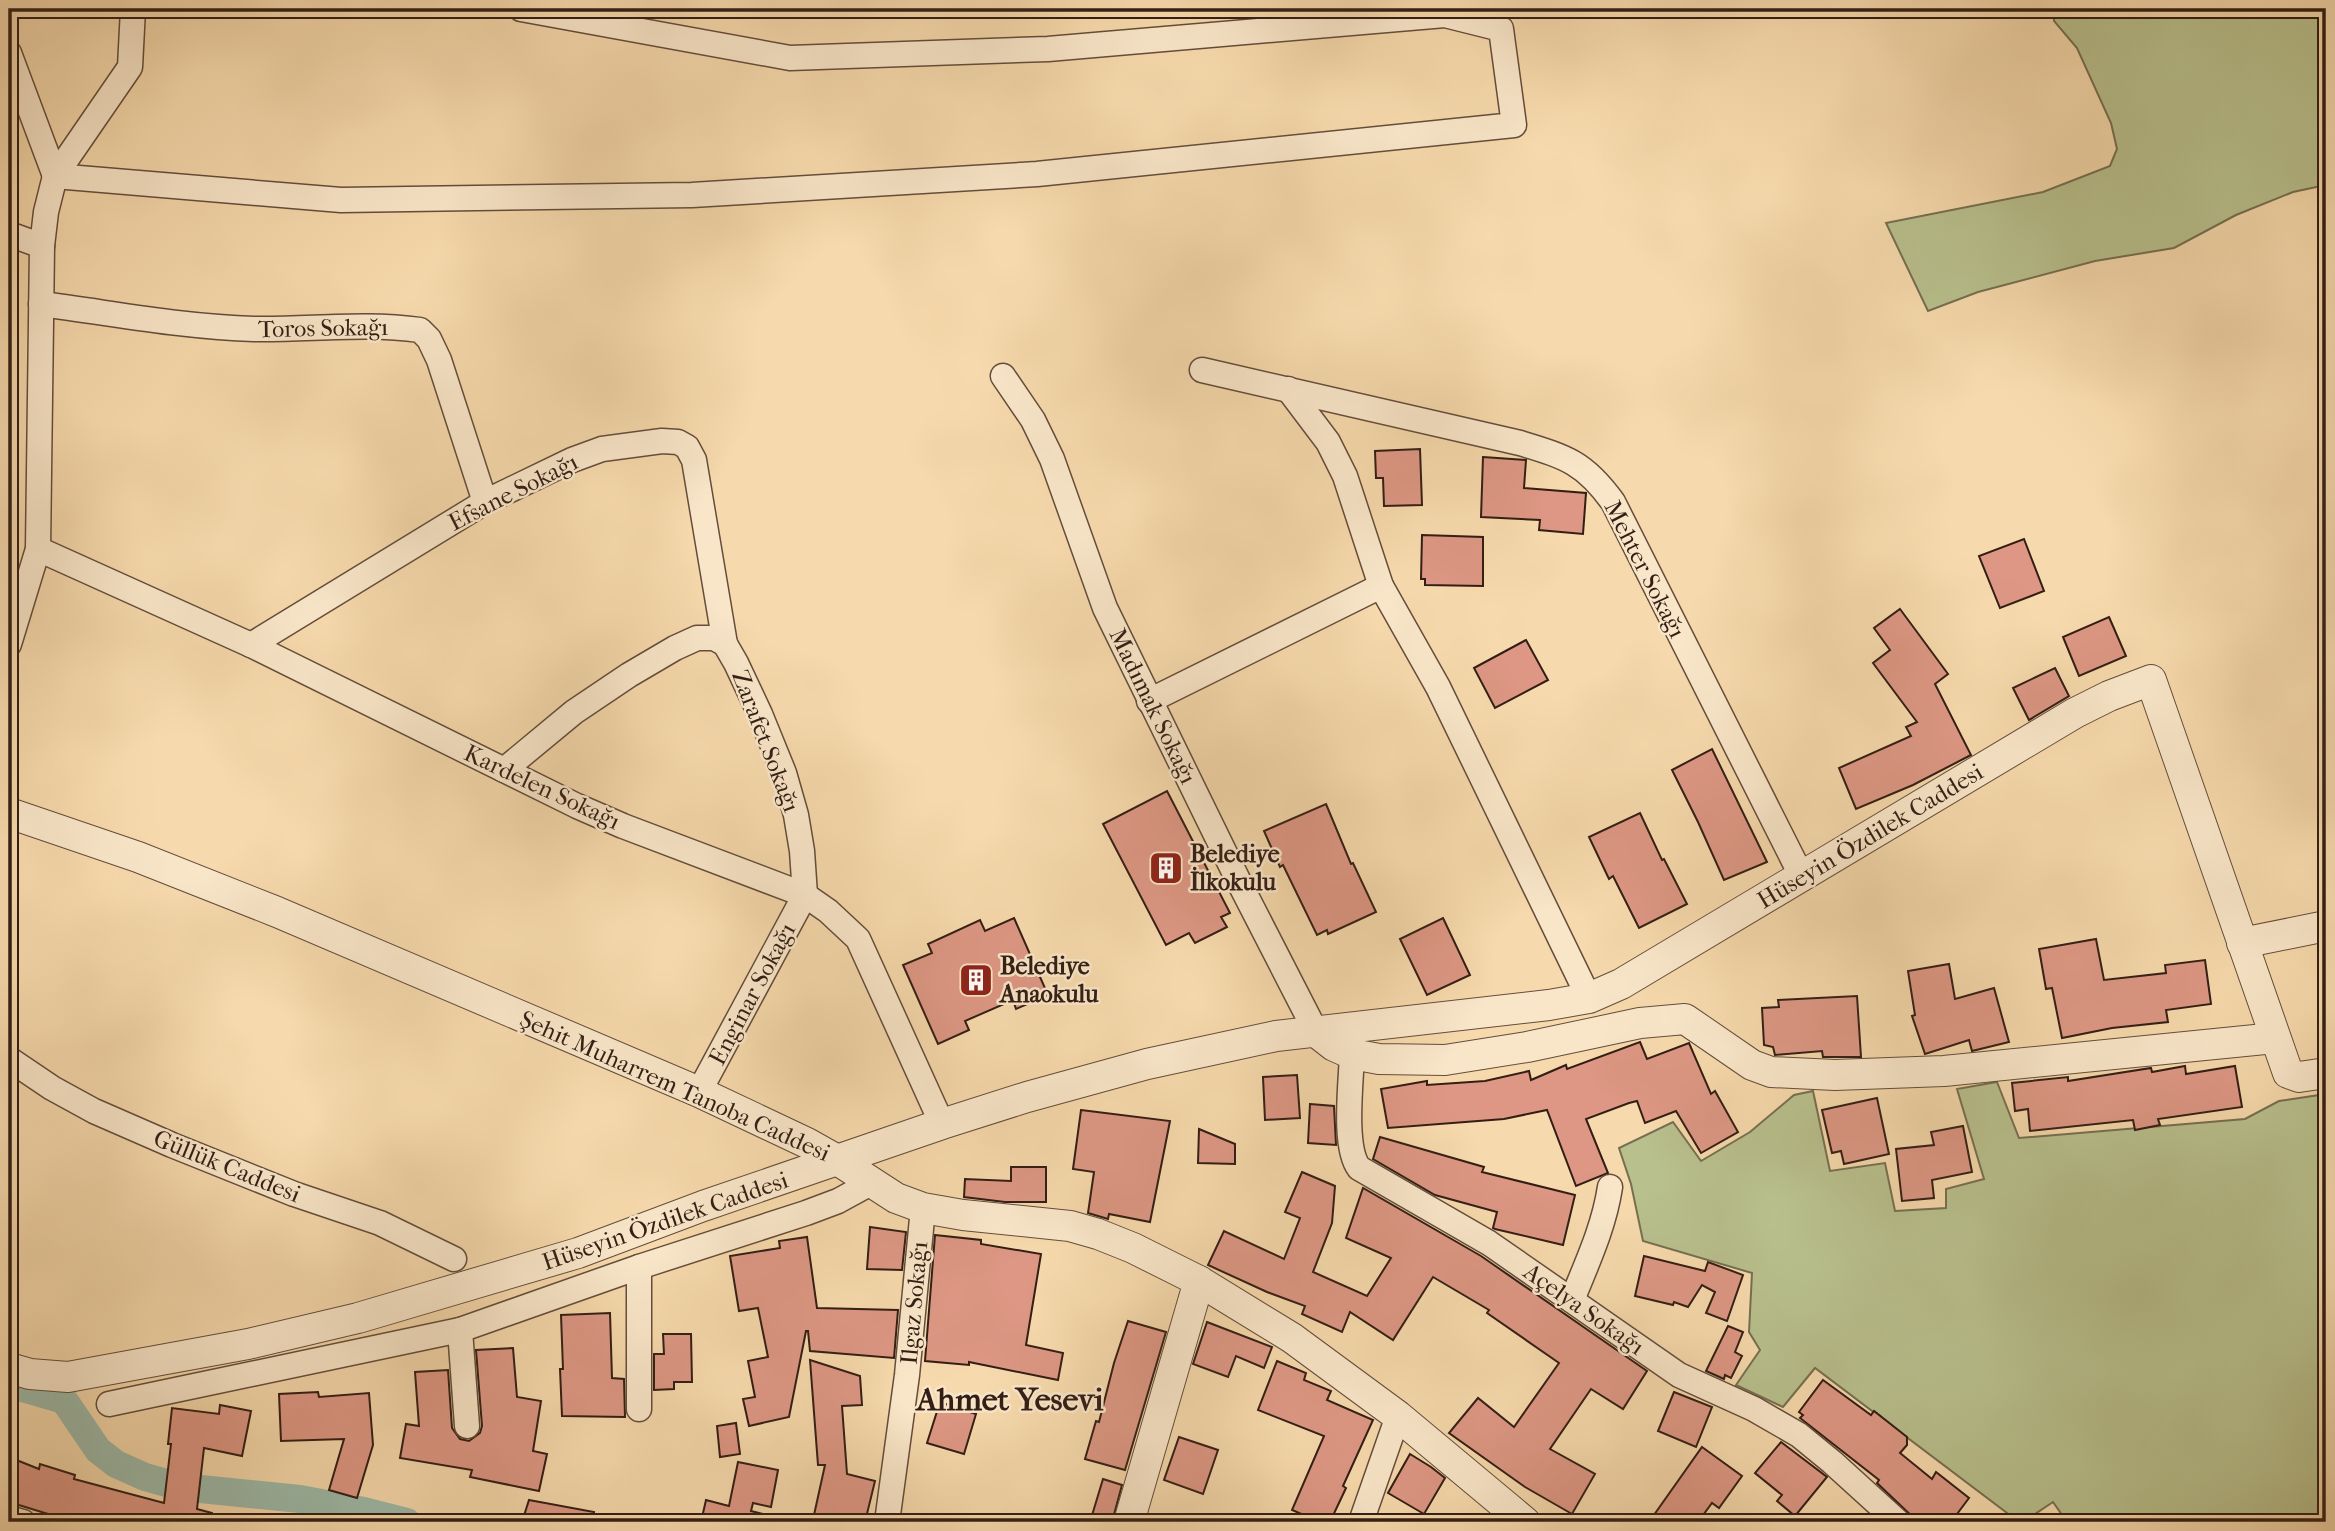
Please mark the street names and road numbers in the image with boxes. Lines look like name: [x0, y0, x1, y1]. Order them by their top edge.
street label: Toros Sokağı: [258, 313, 388, 343]
street label: Efsane Sokağı: [444, 448, 582, 536]
street label: Mehter Sokağı: [1598, 496, 1692, 642]
street label: Madımak Sokağı: [1103, 624, 1203, 788]
street label: Zarafet Sokağı: [726, 666, 806, 816]
street label: Kardelen Sokağı: [460, 739, 624, 835]
street label: Hüseyin Özdilek Caddesi: [1752, 757, 1988, 915]
street label: Enginar Sokağı: [703, 918, 801, 1070]
street label: Şehit Muharrem Tanoba Caddesi: [516, 1005, 834, 1167]
street label: Güllük Caddesi: [149, 1124, 305, 1208]
street label: Hüseyin Özdilek Caddesi: [538, 1165, 792, 1276]
street label: Ilgaz Sokağı: [895, 1240, 933, 1366]
street label: Açelya Sokağı: [1517, 1257, 1650, 1362]

